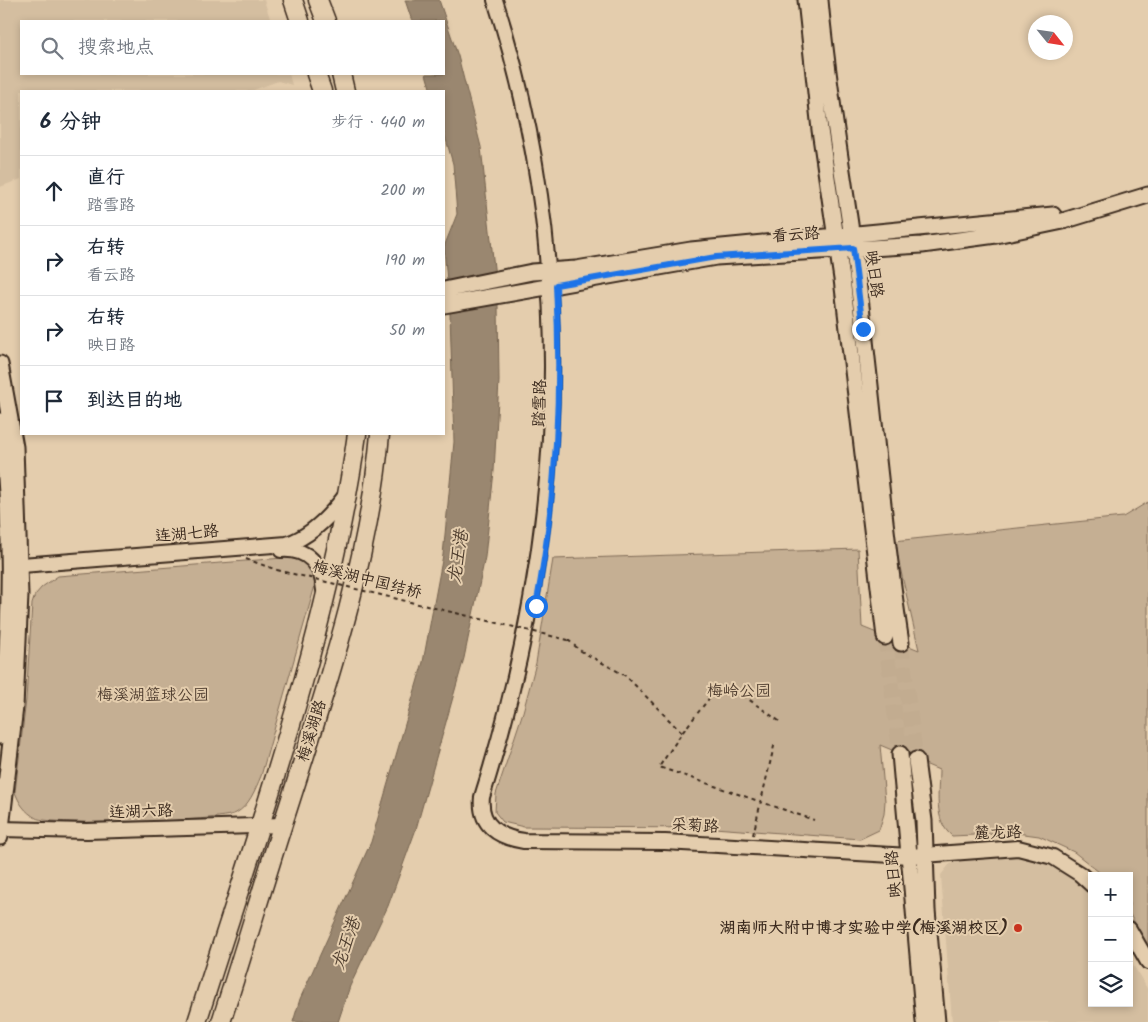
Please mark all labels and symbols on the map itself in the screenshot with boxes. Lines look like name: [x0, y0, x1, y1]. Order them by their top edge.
north arrow: [1028, 15, 1073, 60]
street label: 看云路: [771, 221, 821, 249]
street label: 映日路: [859, 249, 889, 299]
route end: [852, 318, 875, 341]
street label: 踏雪路: [527, 379, 553, 427]
street label: 连湖七路: [154, 519, 220, 549]
water label: 龙王港: [440, 526, 478, 586]
street label: 梅溪湖中国结桥: [310, 554, 424, 606]
route start: [525, 595, 548, 618]
park label: 梅岭公园: [707, 679, 771, 704]
park label: 梅溪湖篮球公园: [97, 683, 209, 708]
street label: 梅溪湖路: [291, 697, 333, 765]
street label: 连湖六路: [109, 798, 173, 826]
street label: 采菊路: [670, 812, 720, 840]
street label: 麓龙路: [974, 820, 1022, 846]
street label: 映日路: [879, 849, 909, 899]
water label: 龙王港: [324, 912, 370, 974]
place label: 湖南师大附中博才实验中学(梅溪湖校区): [720, 916, 1008, 941]
marker: 湖南师大附中博才实验中学(梅溪湖校区): [1012, 922, 1024, 934]

